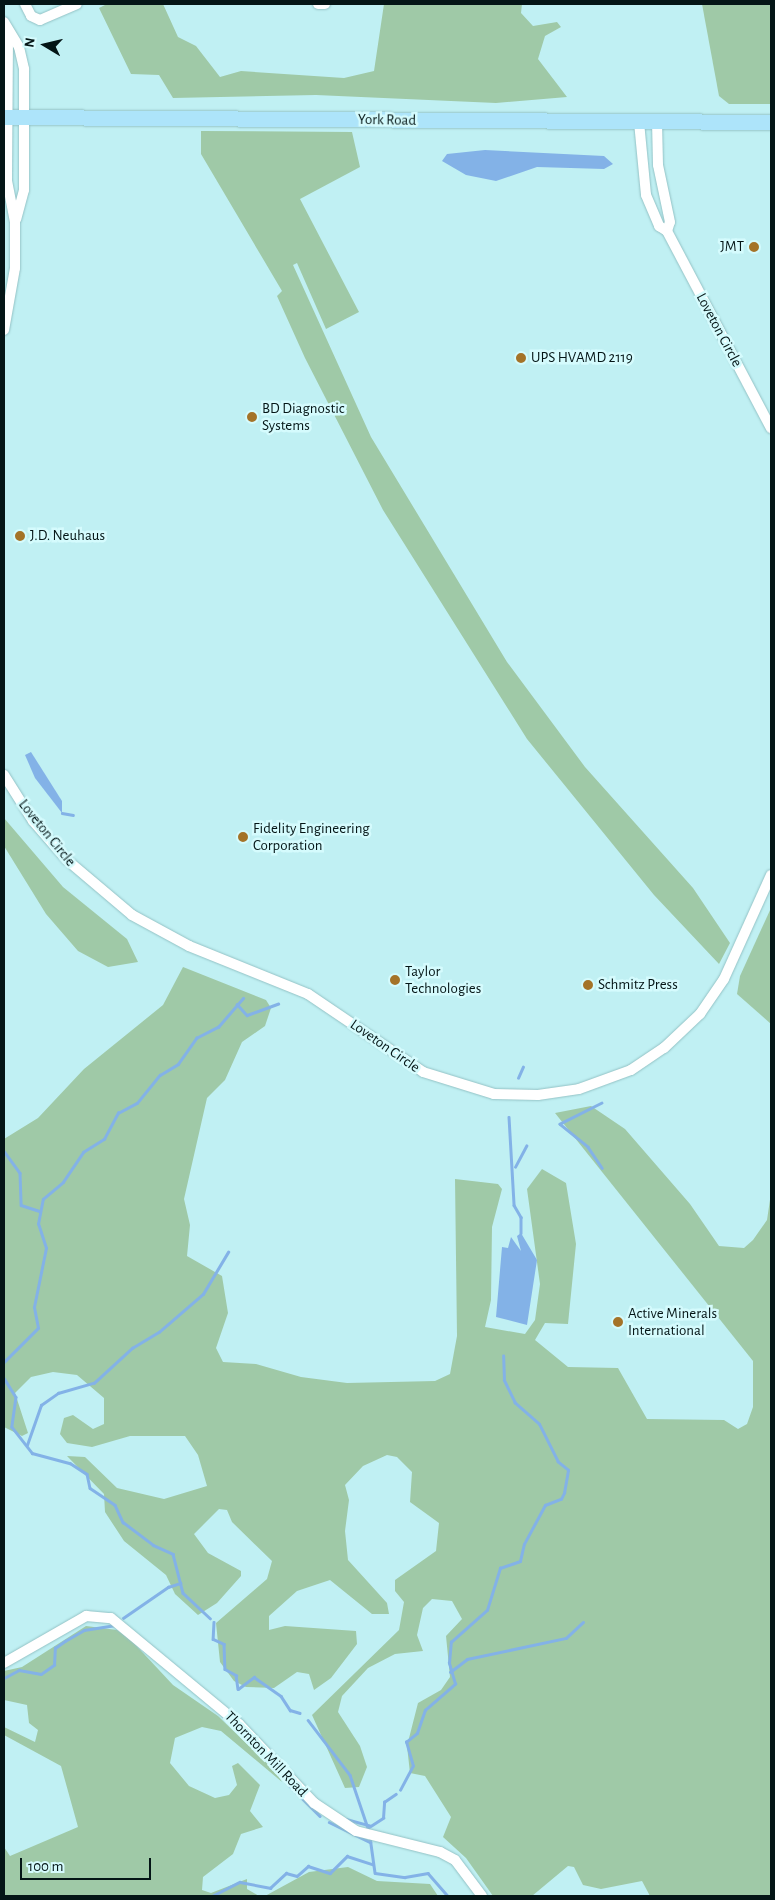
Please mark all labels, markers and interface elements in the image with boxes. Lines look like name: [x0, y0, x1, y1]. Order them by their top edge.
north arrow: [20, 20, 70, 70]
text: N: [23, 37, 38, 49]
street label: York Road: [358, 110, 416, 130]
place label: JMT: [720, 238, 744, 256]
marker: JMT: [748, 241, 760, 253]
street label: Loveton Circle: [692, 290, 746, 370]
place label: UPS HVAMD 2119: [531, 349, 633, 367]
marker: UPS HVAMD 2119: [515, 352, 527, 364]
place label: BD Diagnostic Systems: [262, 399, 345, 434]
marker: BD Diagnostic Systems: [246, 411, 258, 423]
place label: J.D. Neuhaus: [30, 527, 105, 545]
marker: J.D. Neuhaus: [14, 530, 26, 542]
street label: Loveton Circle: [15, 796, 79, 870]
place label: Fidelity Engineering Corporation: [253, 819, 370, 854]
marker: Fidelity Engineering Corporation: [237, 831, 249, 843]
place label: Taylor Technologies: [405, 962, 481, 997]
marker: Taylor Technologies: [389, 974, 401, 986]
place label: Schmitz Press: [598, 976, 678, 994]
marker: Schmitz Press: [582, 979, 594, 991]
street label: Loveton Circle: [347, 1015, 423, 1077]
place label: Active Minerals International: [628, 1304, 717, 1339]
marker: Active Minerals International: [612, 1316, 624, 1328]
street label: Thornton Mill Road: [221, 1707, 311, 1801]
scale bar: [22, 1848, 154, 1880]
text: 100 m: [28, 1859, 63, 1874]

